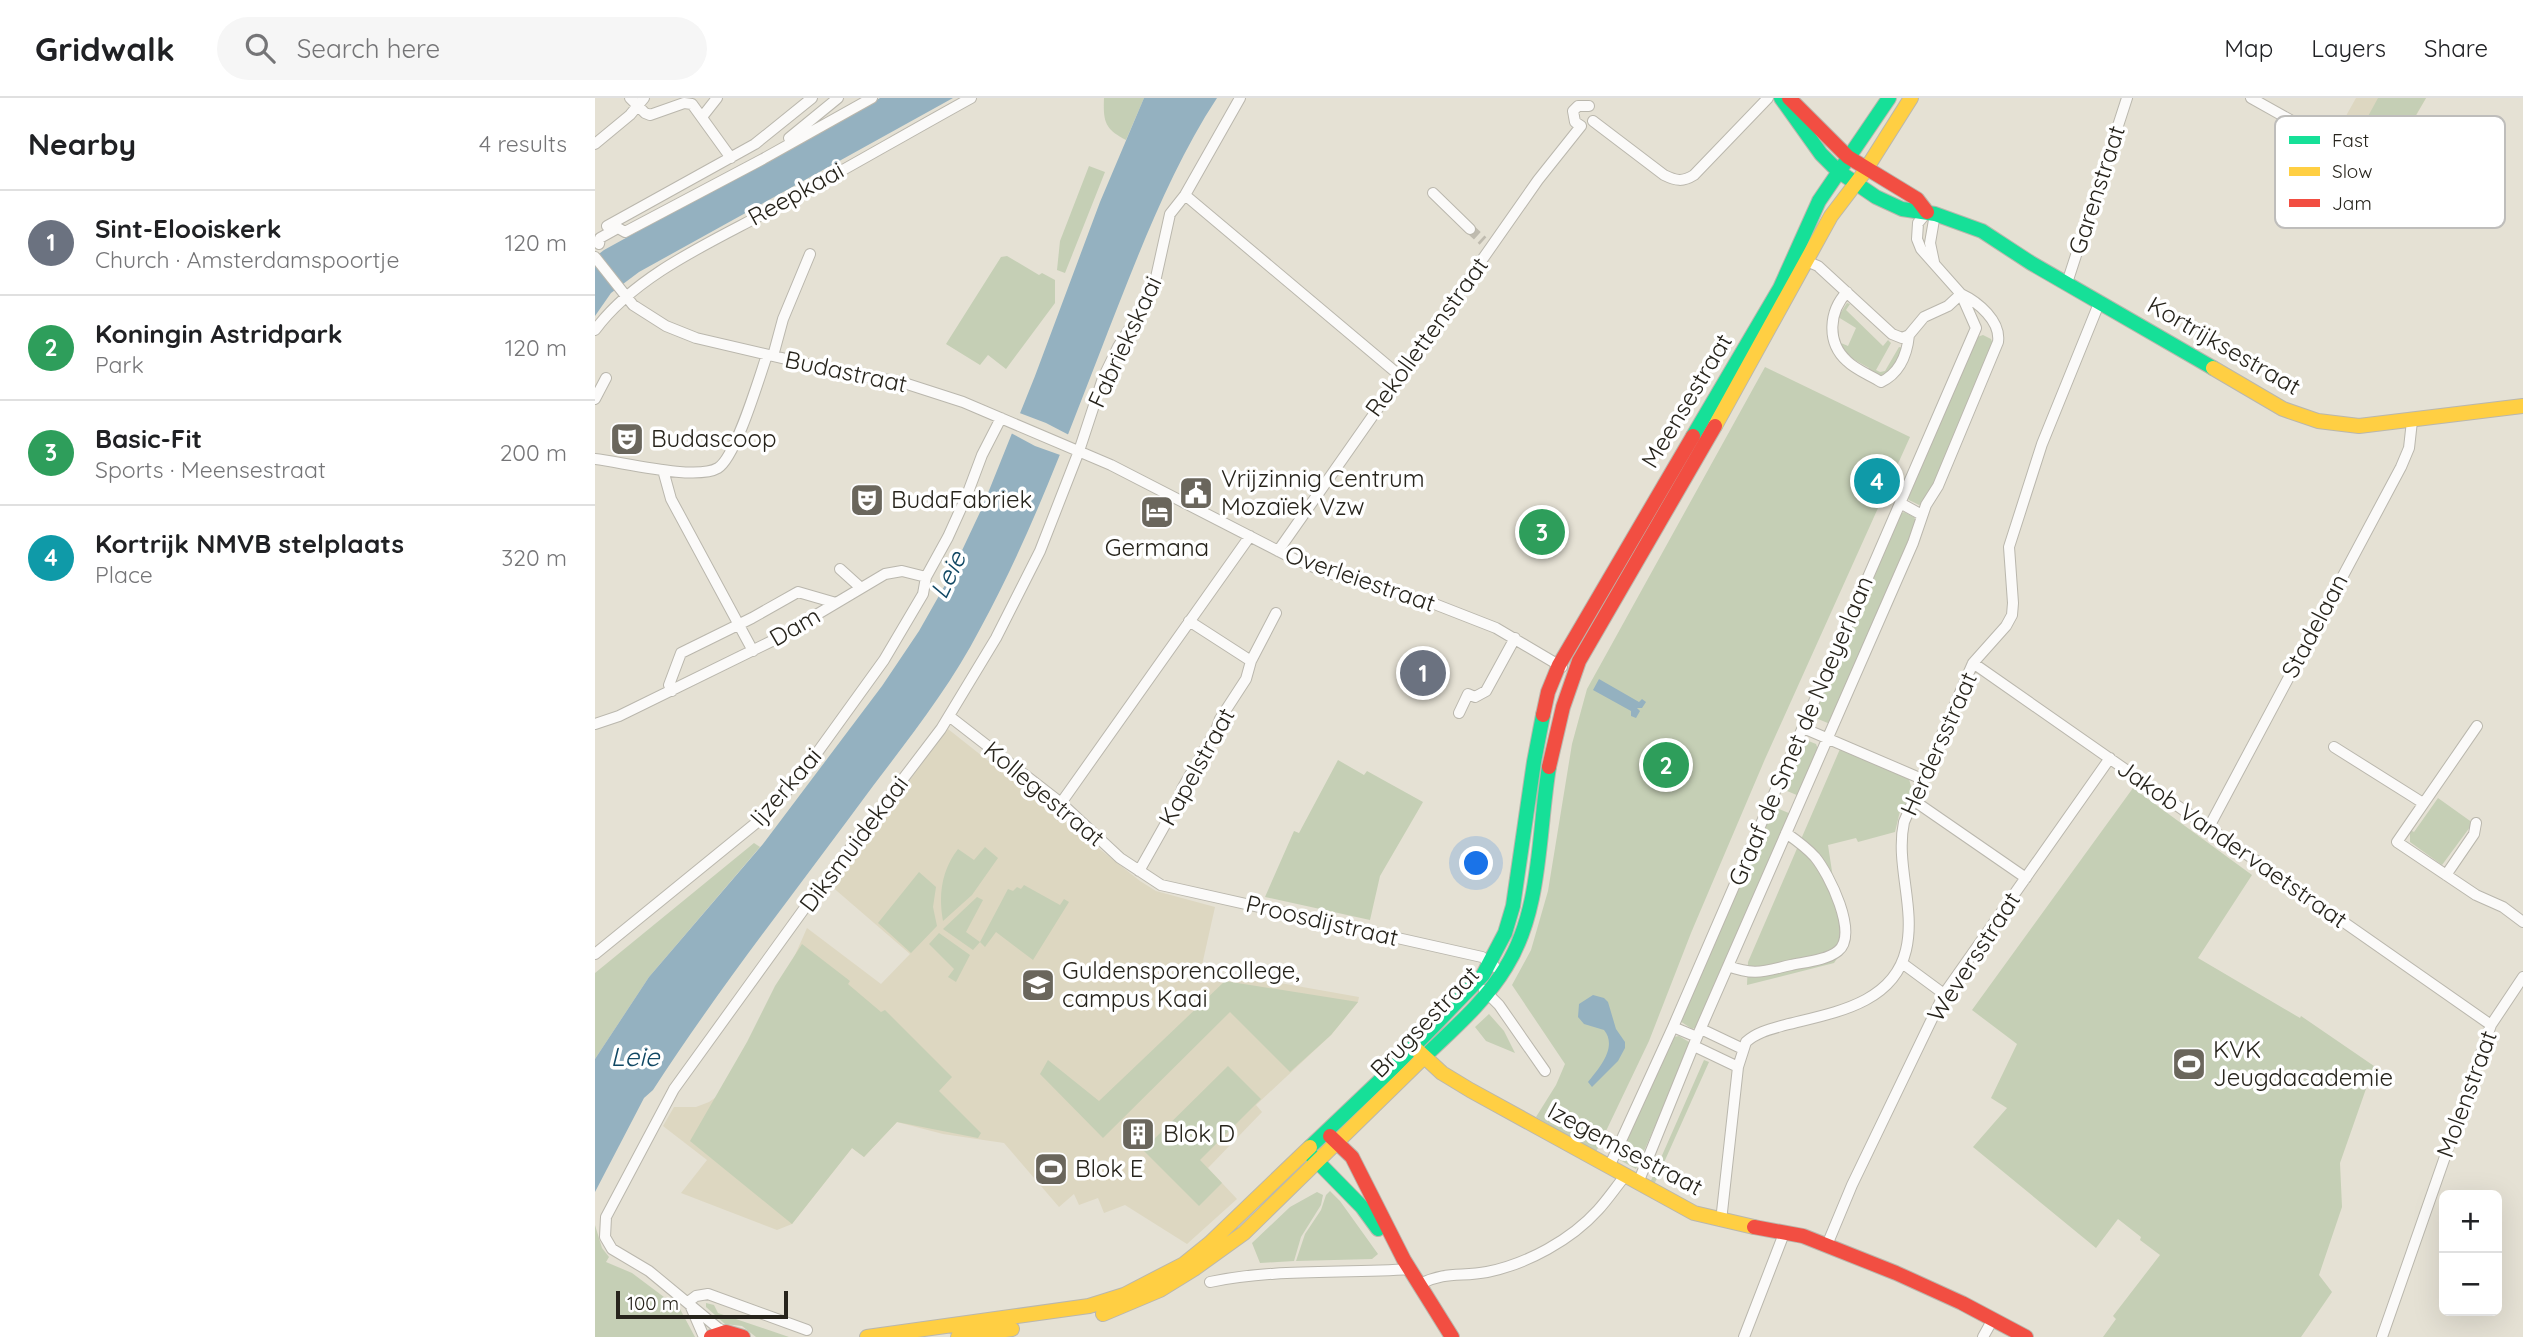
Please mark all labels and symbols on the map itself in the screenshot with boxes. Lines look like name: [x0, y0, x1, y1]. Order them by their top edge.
legend: [2275, 116, 2505, 228]
street label: Garenstraat: [2061, 122, 2131, 258]
text: Fast: [2332, 128, 2369, 152]
street label: Reepkaai: [742, 155, 849, 232]
text: Slow: [2332, 159, 2373, 183]
text: Jam: [2332, 191, 2372, 215]
street label: Rekollettenstraat: [1358, 251, 1494, 422]
street label: Fabriekskaai: [1081, 271, 1168, 412]
street label: Kortrijksestraat: [2143, 289, 2306, 401]
street label: Meensestraat: [1634, 328, 1738, 473]
street label: Budastraat: [782, 343, 910, 399]
theatre icon: Budascoop: [608, 420, 646, 458]
place label: Budascoop: [651, 423, 777, 453]
pin: 4: [1854, 455, 1900, 507]
place label: Vrijzinnig Centrum Mozaïek Vzw: [1221, 463, 1425, 521]
public building icon: Vrijzinnig Centrum Mozaïek Vzw: [1177, 474, 1215, 512]
theatre icon: BudaFabriek: [848, 481, 886, 519]
place label: BudaFabriek: [891, 484, 1032, 514]
hotel icon: Germana: [1138, 493, 1176, 531]
pin: 3: [1519, 506, 1565, 558]
place label: Germana: [1105, 532, 1209, 562]
street label: Overleiestraat: [1281, 538, 1439, 618]
water label: Leie: [922, 544, 974, 604]
street label: Stadelaan: [2274, 569, 2354, 682]
street label: Graaf de Smet de Naeyerlaan: [1721, 571, 1879, 890]
street label: Dam: [764, 600, 825, 653]
pin: 1: [1400, 647, 1446, 699]
street label: Herdersstraat: [1893, 667, 1983, 820]
street label: Kapelstraat: [1151, 702, 1241, 831]
street label: Kollegestraat: [978, 734, 1111, 852]
pin: 2: [1643, 739, 1689, 791]
street label: Ijzerkaai: [743, 741, 827, 832]
street label: Jakob Vandervaetstraat: [2112, 752, 2353, 934]
street label: Diksmuidekaai: [792, 770, 914, 917]
your location: [1459, 846, 1493, 880]
street label: Weversstraat: [1920, 886, 2026, 1027]
street label: Proosdijstraat: [1243, 888, 1401, 952]
place label: Guldensporencollege, campus Kaai: [1062, 955, 1300, 1013]
street label: Brugsestraat: [1364, 959, 1485, 1083]
school or university icon: Guldensporencollege, campus Kaai: [1019, 966, 1057, 1004]
street label: Molenstraat: [2429, 1026, 2503, 1161]
place label: KVK Jeugdacademie: [2213, 1034, 2393, 1092]
water label: Leie: [611, 1040, 661, 1073]
sports icon: KVK Jeugdacademie: [2170, 1045, 2208, 1083]
street label: Izegemsestraat: [1543, 1095, 1708, 1202]
building icon: Blok D: [1119, 1115, 1157, 1153]
place label: Blok D: [1163, 1118, 1235, 1148]
sports icon: Blok E: [1032, 1150, 1070, 1188]
place label: Blok E: [1075, 1153, 1143, 1183]
scale bar: [616, 1288, 787, 1320]

